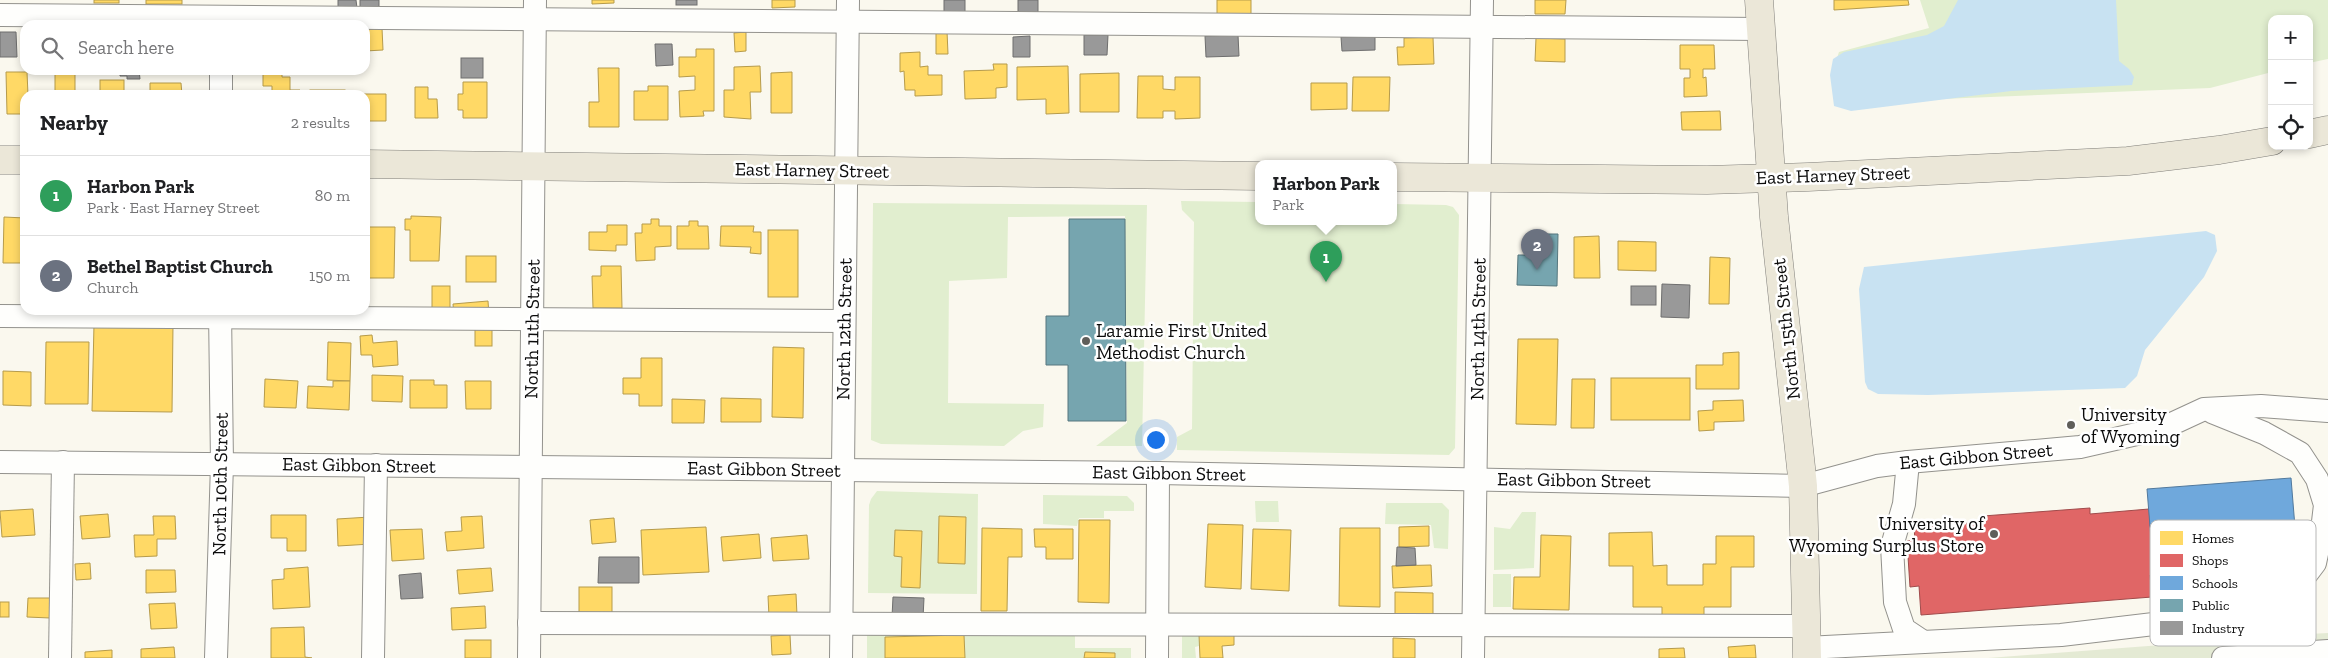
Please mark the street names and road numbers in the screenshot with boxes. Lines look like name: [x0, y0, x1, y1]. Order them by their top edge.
street label: East Harney Street: [735, 157, 889, 183]
street label: East Harney Street: [1755, 161, 1911, 189]
street label: North 15th Street: [1767, 257, 1805, 401]
street label: North 12th Street: [831, 258, 857, 400]
street label: North 14th Street: [1465, 258, 1491, 400]
street label: North 11th Street: [519, 259, 545, 399]
street label: North 10th Street: [207, 412, 233, 556]
street label: East Gibbon Street: [1898, 438, 2054, 474]
street label: East Gibbon Street: [282, 452, 436, 478]
street label: East Gibbon Street: [687, 456, 841, 482]
street label: East Gibbon Street: [1092, 460, 1246, 486]
street label: East Gibbon Street: [1497, 467, 1651, 493]

